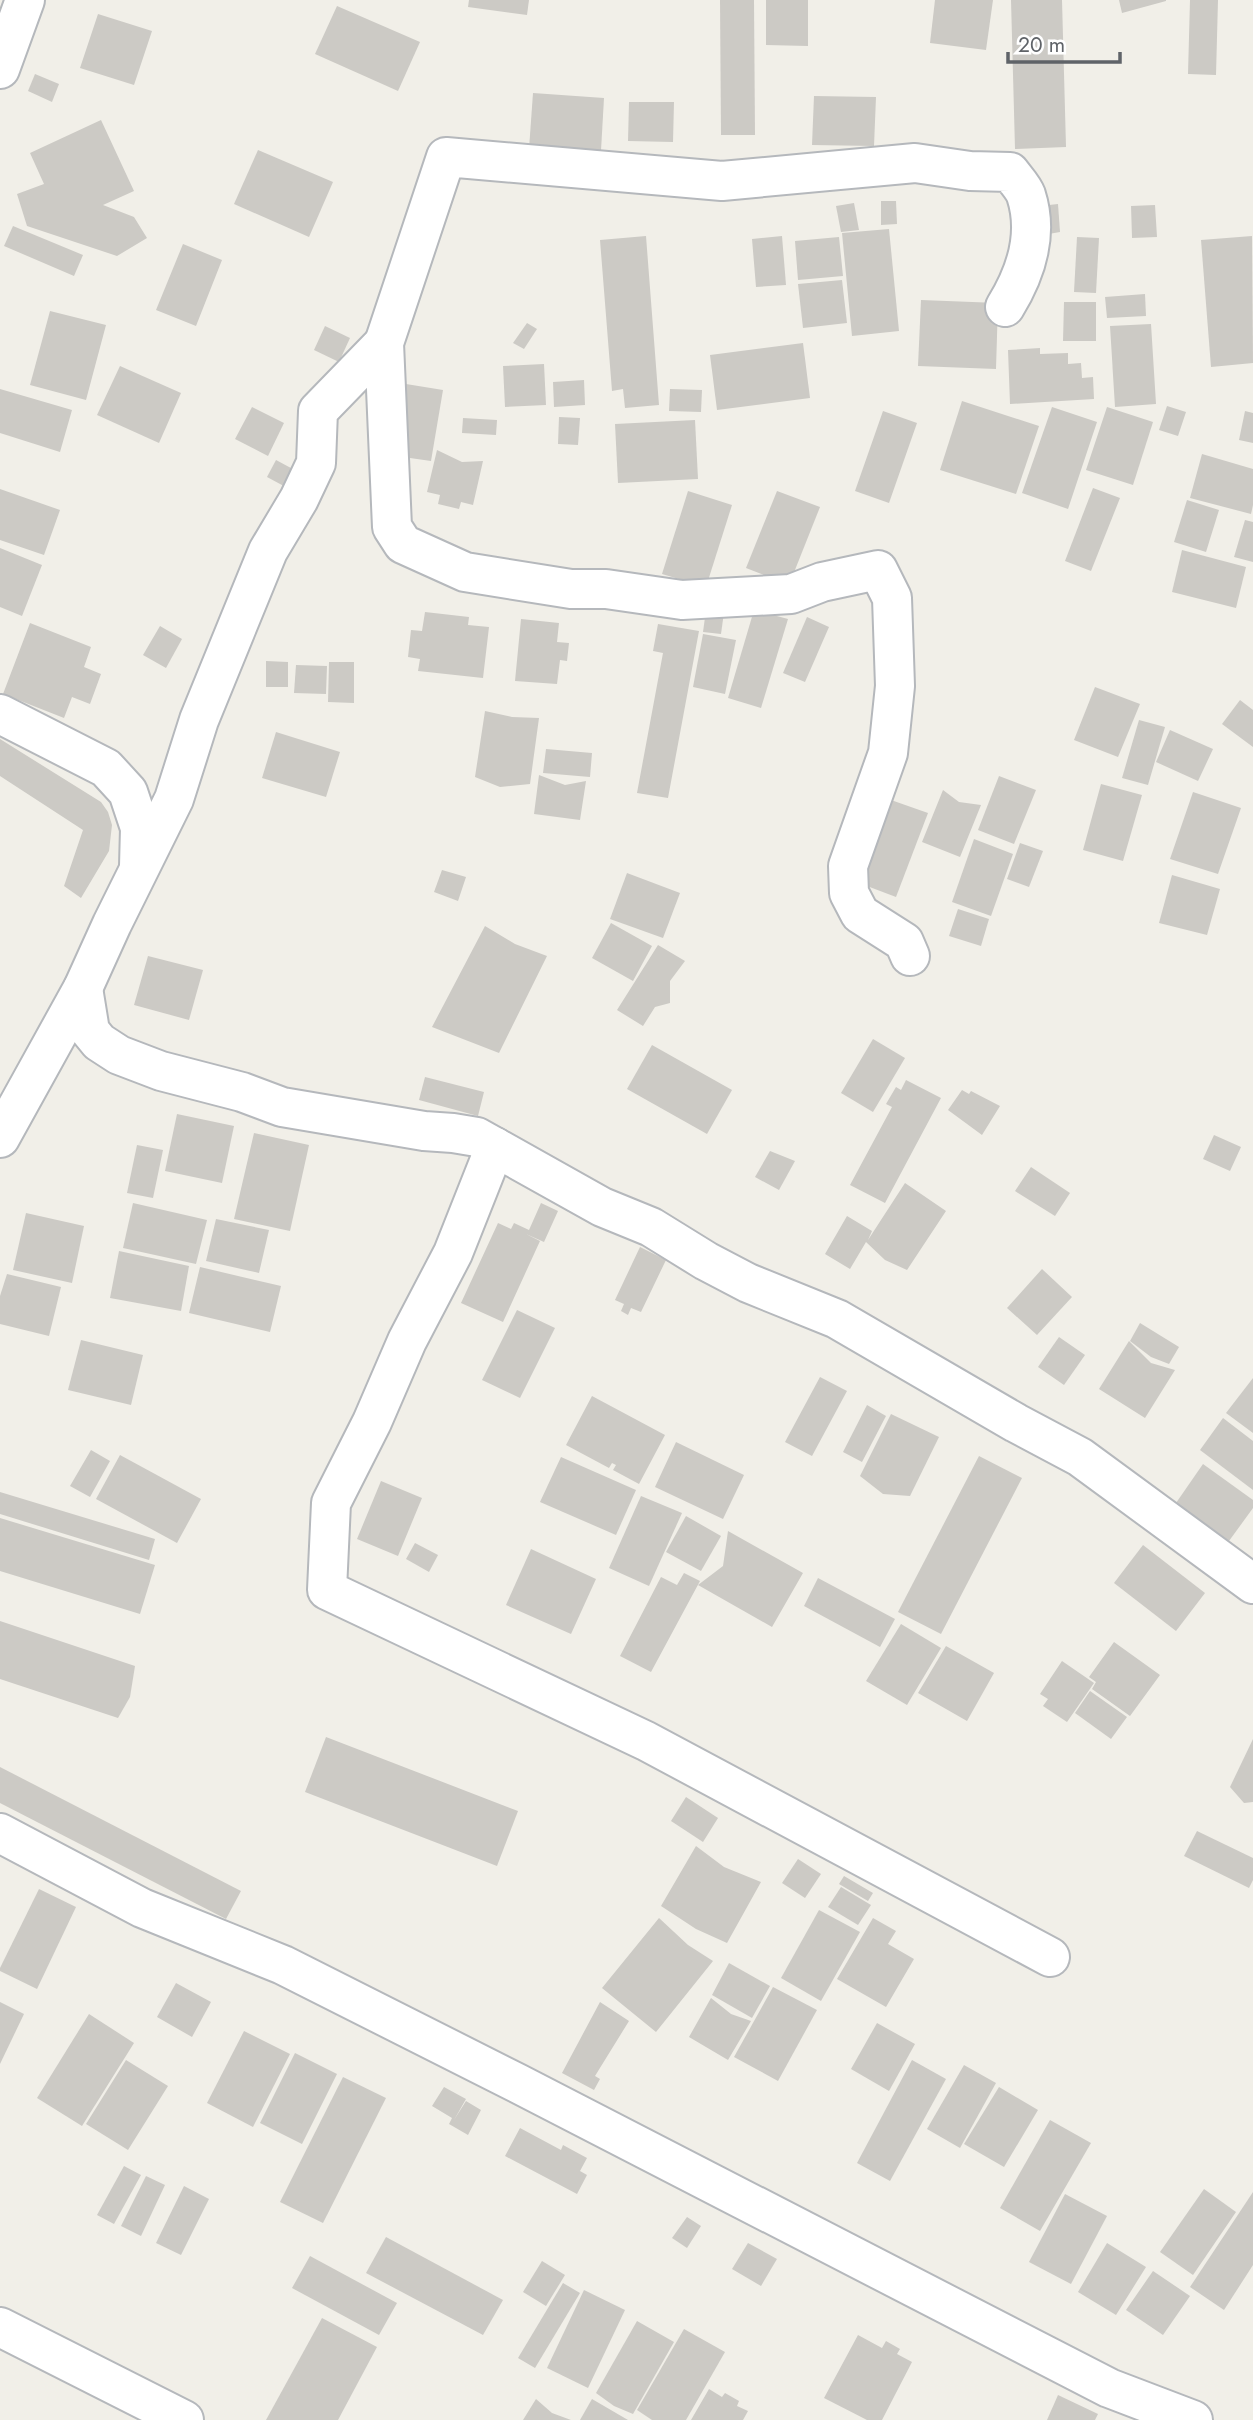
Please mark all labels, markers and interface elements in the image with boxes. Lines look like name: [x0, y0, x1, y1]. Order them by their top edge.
scale bar: [1008, 21, 1120, 65]
text: 20 m: [1018, 30, 1065, 60]

